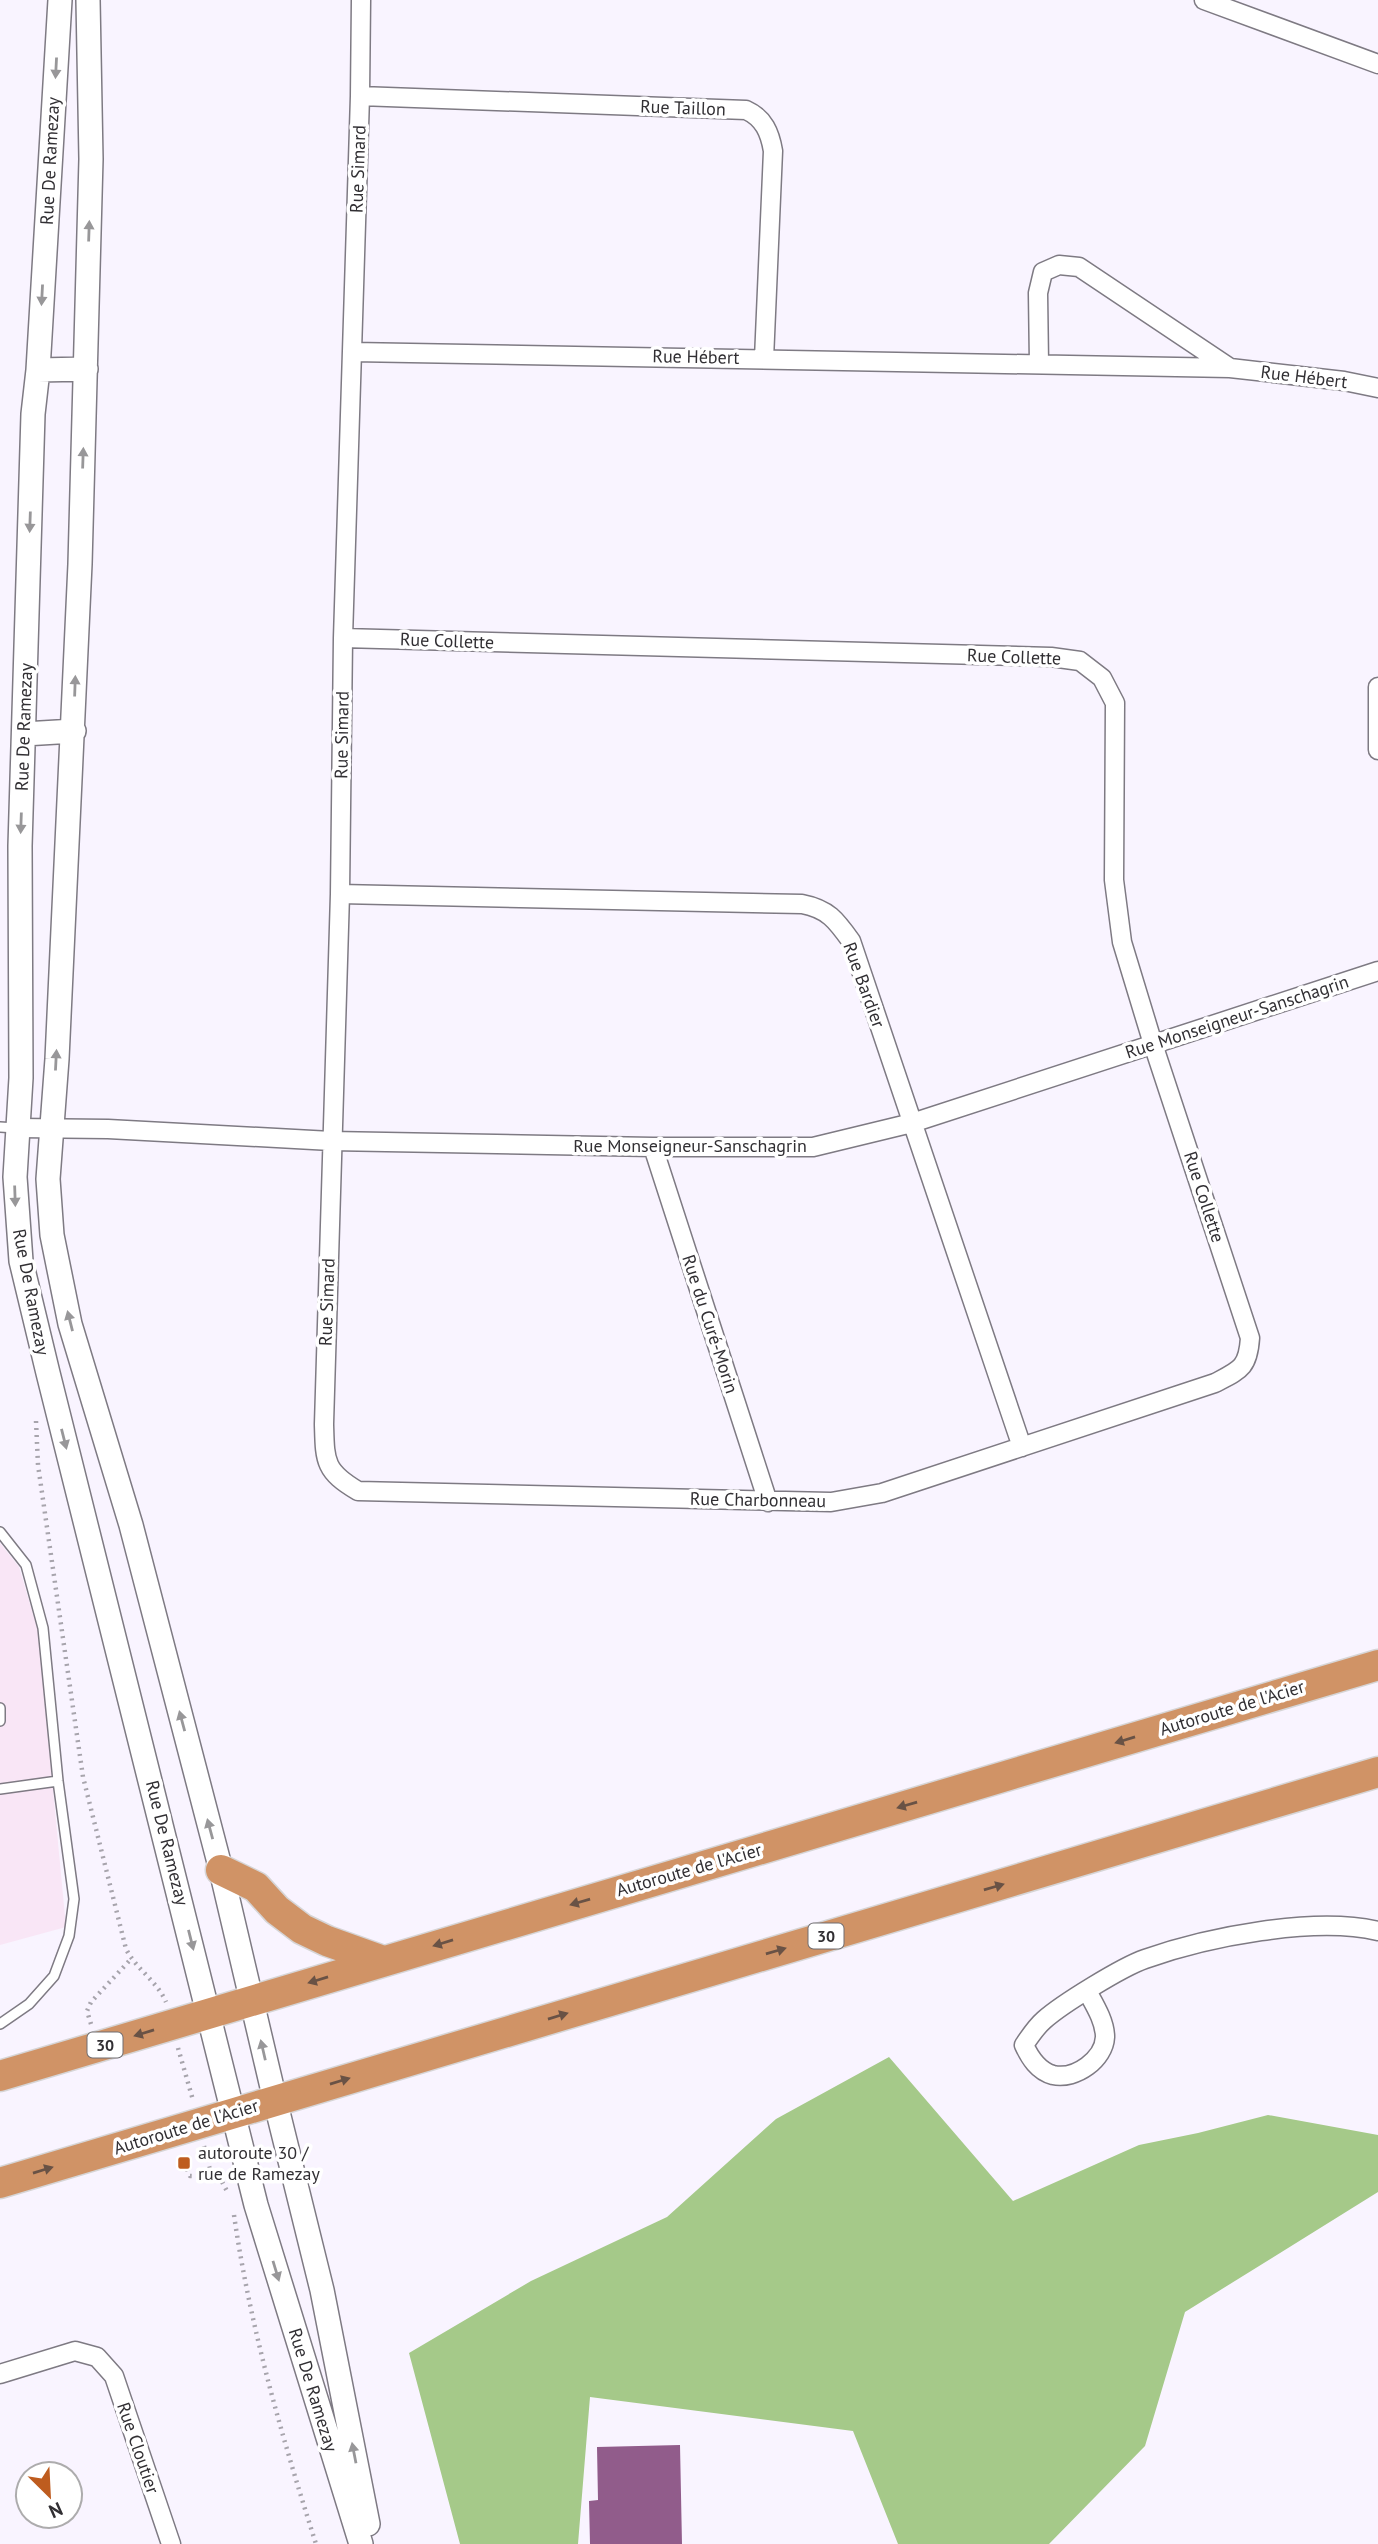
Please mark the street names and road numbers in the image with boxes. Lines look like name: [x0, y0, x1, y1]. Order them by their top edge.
street label: Rue Taillon: [640, 95, 726, 120]
street label: Rue De Ramezay: [35, 96, 64, 226]
street label: Rue Simard: [344, 125, 371, 213]
street label: Rue Hébert: [652, 344, 740, 369]
street label: Rue Hébert: [1259, 360, 1349, 393]
street label: Rue Collette: [399, 627, 495, 654]
street label: Rue Collette: [966, 643, 1062, 670]
street label: Rue De Ramezay: [10, 662, 37, 791]
street label: Rue Simard: [329, 691, 354, 779]
street label: Rue Bardier: [838, 939, 891, 1031]
street label: Rue Monseigneur-Sanschagrin: [1122, 969, 1352, 1064]
street label: Rue Monseigneur-Sanschagrin: [573, 1134, 807, 1157]
street label: Rue Collette: [1179, 1148, 1230, 1245]
street label: Rue De Ramezay: [8, 1227, 55, 1358]
street label: Rue du Curé-Morin: [677, 1252, 744, 1396]
street label: Rue Simard: [313, 1258, 340, 1346]
street label: Rue Charbonneau: [690, 1487, 826, 1512]
street label: Autoroute de l'Acier: [1157, 1675, 1307, 1740]
street label: Rue De Ramezay: [141, 1778, 194, 1908]
street label: Autoroute de l'Acier: [613, 1838, 764, 1901]
road number: 30: [808, 1924, 844, 1948]
road number: 30: [88, 2033, 122, 2058]
street label: Autoroute de l'Acier: [111, 2094, 261, 2159]
street label: Rue De Ramezay: [284, 2325, 343, 2455]
street label: Rue Cloutier: [112, 2399, 165, 2497]

